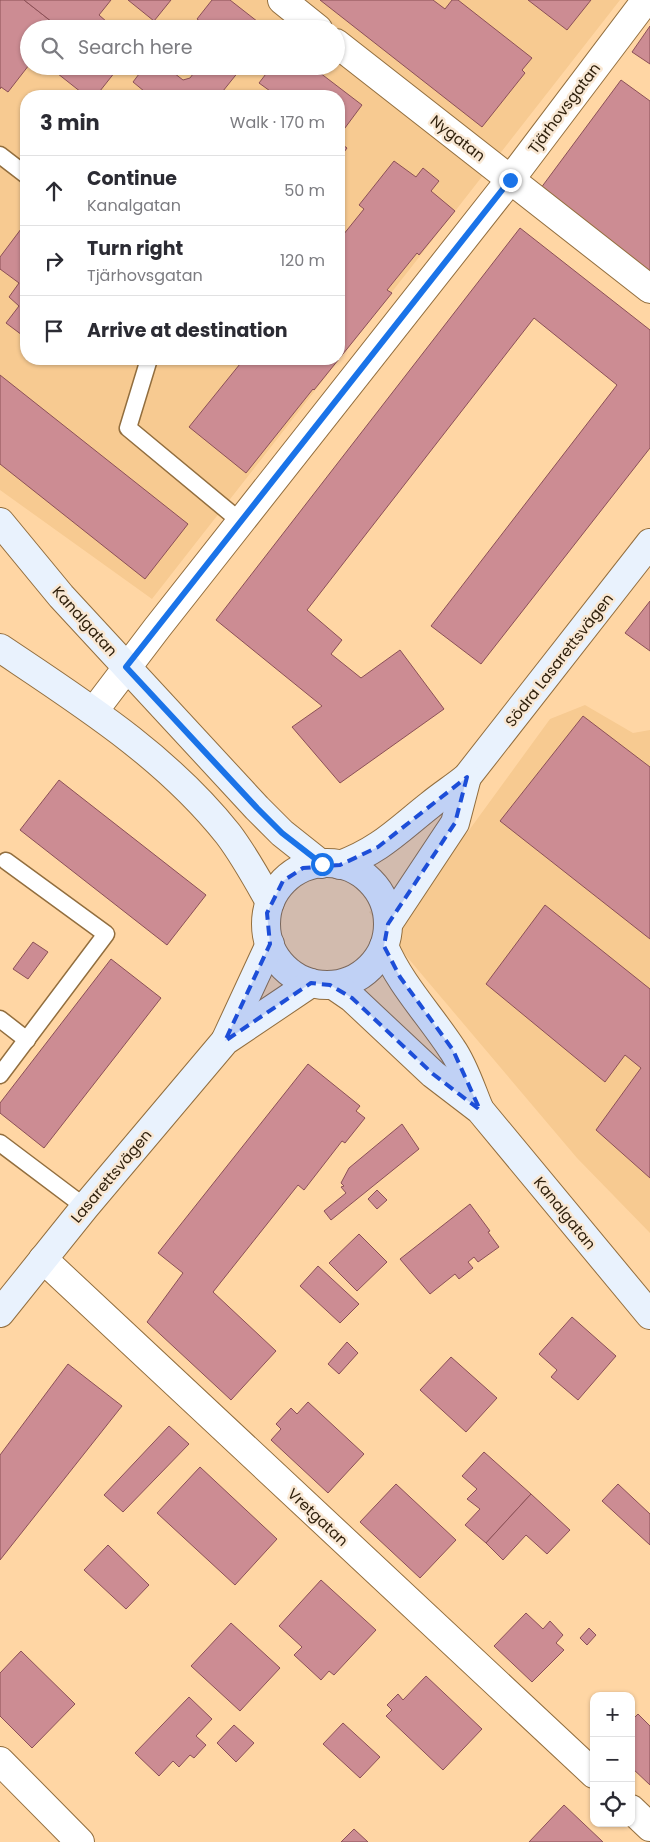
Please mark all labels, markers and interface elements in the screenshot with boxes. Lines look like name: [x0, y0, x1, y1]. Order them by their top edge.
search box: [20, 20, 345, 75]
icon: search: [38, 34, 66, 62]
text: Search here: [78, 34, 192, 61]
street label: Tjärhovsgatan: [523, 58, 605, 158]
text: 3 min: [40, 108, 100, 137]
street label: Nygatan: [426, 110, 490, 166]
text: Walk · 170 m: [230, 111, 325, 134]
text: Continue: [87, 165, 177, 192]
route end: [499, 169, 522, 192]
icon: ahead: [40, 177, 68, 205]
text: 50 m: [284, 179, 325, 202]
text: Kanalgatan: [87, 194, 181, 217]
text: Turn right: [87, 235, 183, 262]
icon: right: [40, 247, 68, 275]
text: 120 m: [280, 249, 325, 272]
text: Tjärhovsgatan: [87, 264, 203, 287]
icon: arrive: [40, 317, 68, 345]
text: Arrive at destination: [87, 317, 288, 344]
street label: Kanalgatan: [48, 581, 122, 661]
street label: Södra Lasarettsvägen: [500, 589, 618, 731]
route start: [311, 853, 334, 876]
street label: Lasarettsvägen: [66, 1125, 156, 1227]
street label: Kanalgatan: [529, 1172, 601, 1254]
street label: Vretgatan: [283, 1483, 353, 1551]
map controls: [590, 1692, 635, 1827]
button: +: [590, 1692, 635, 1737]
button: −: [590, 1737, 635, 1782]
button: locate: [590, 1782, 635, 1827]

